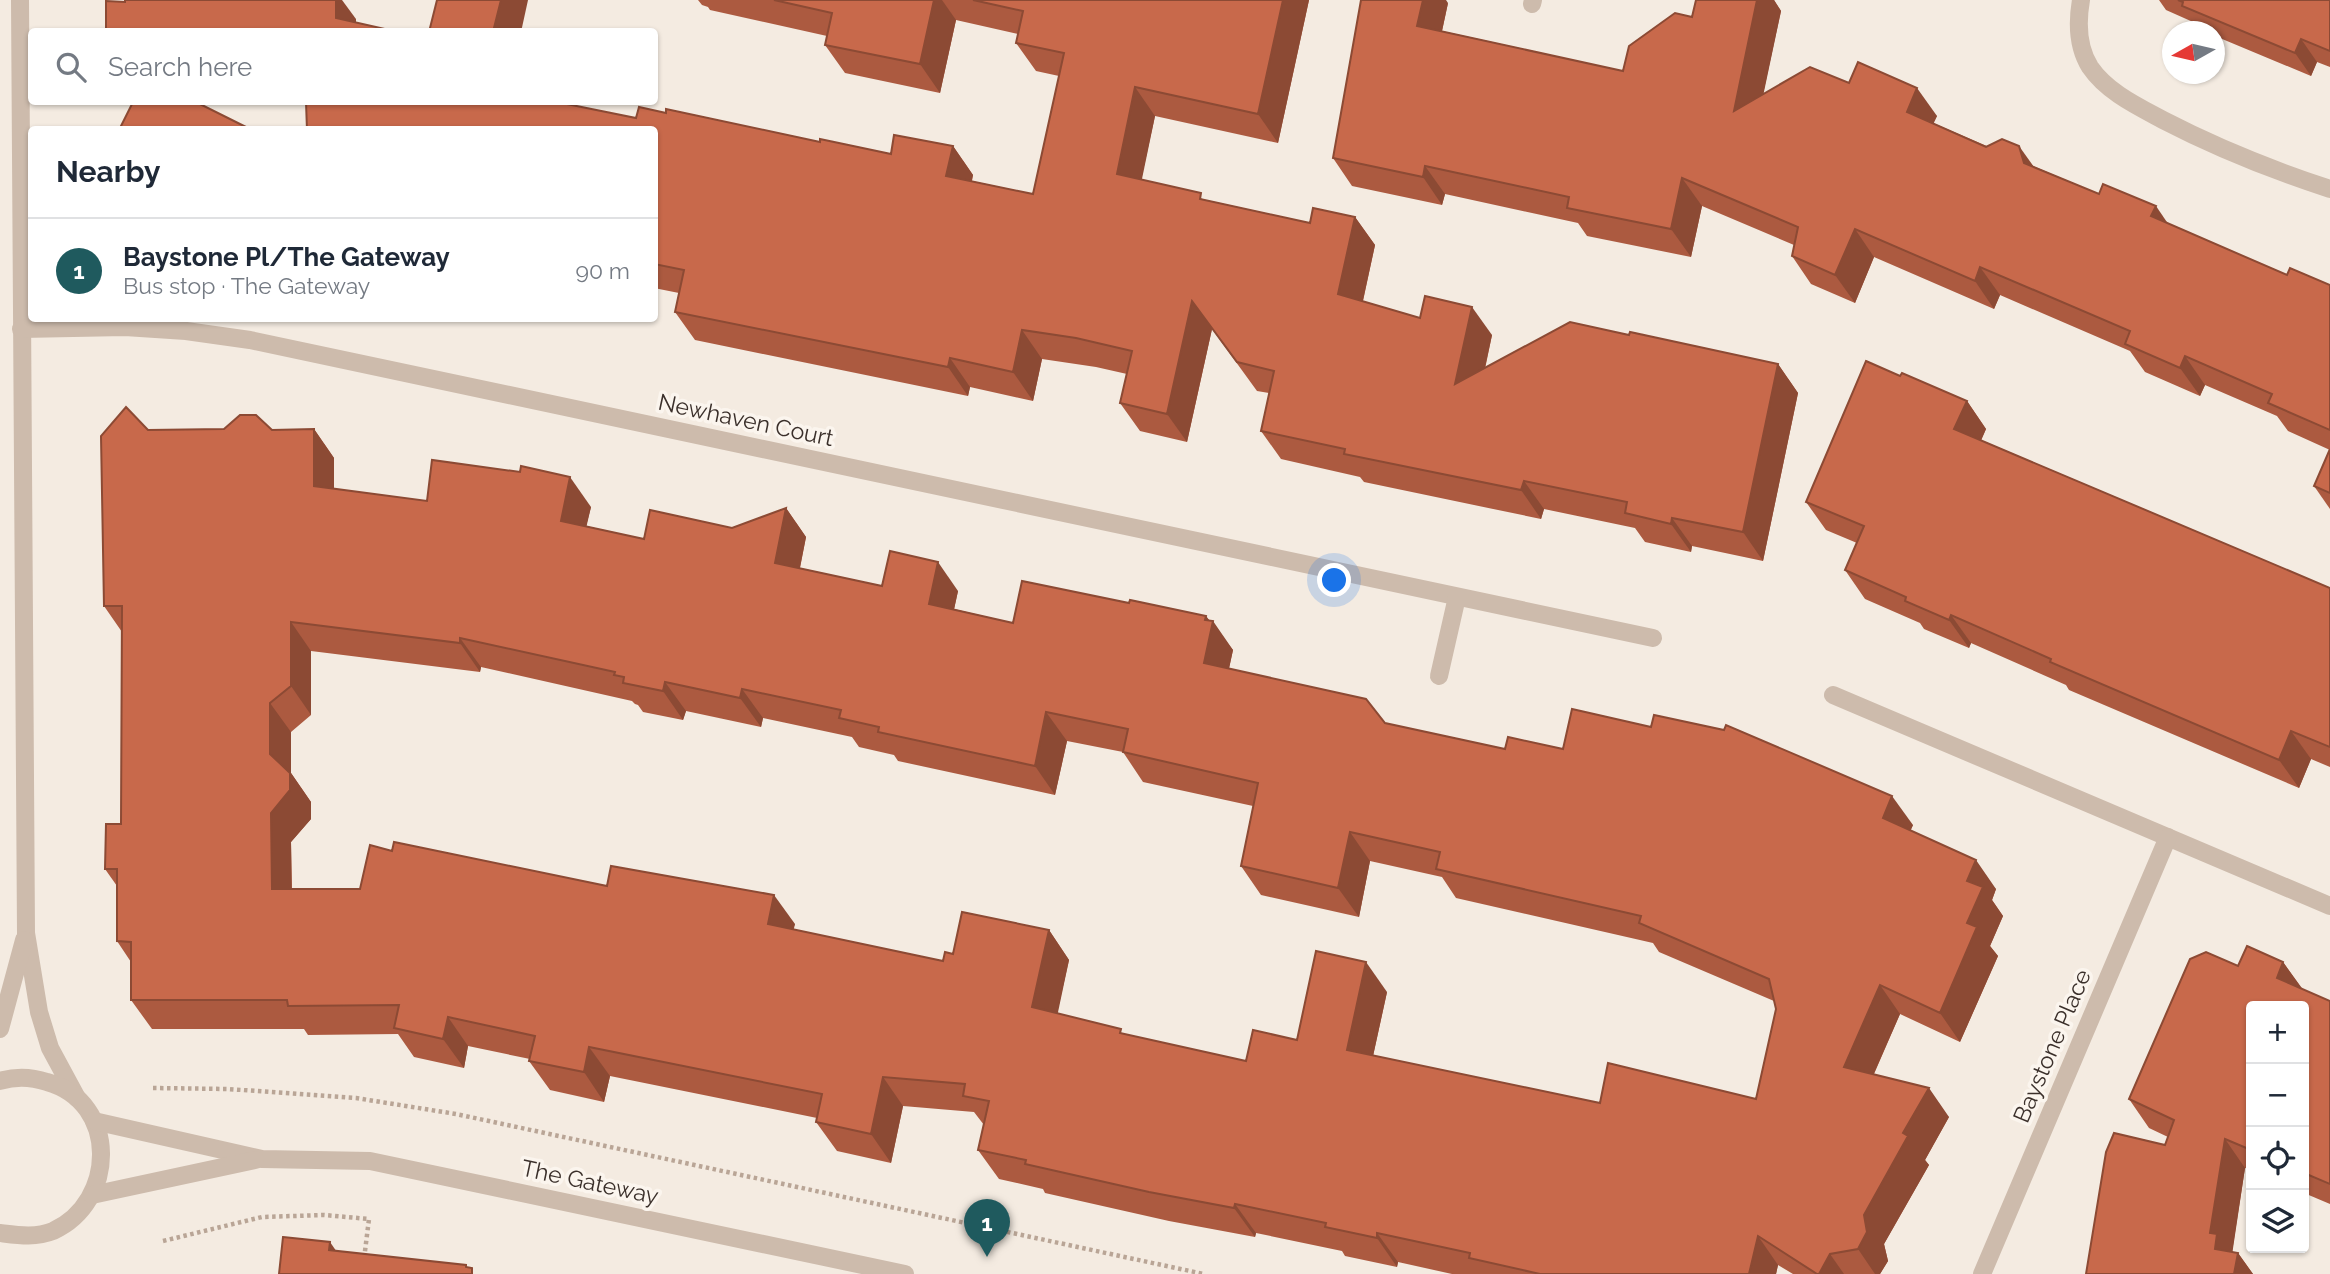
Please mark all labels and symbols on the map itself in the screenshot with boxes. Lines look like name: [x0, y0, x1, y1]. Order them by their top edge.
north arrow: [2162, 21, 2225, 84]
street label: Newhaven Court: [656, 388, 837, 451]
your location: [1317, 563, 1351, 597]
street label: Baystone Place: [2007, 965, 2096, 1126]
street label: The Gateway: [519, 1154, 661, 1209]
pin: 1: [964, 1199, 1010, 1257]

